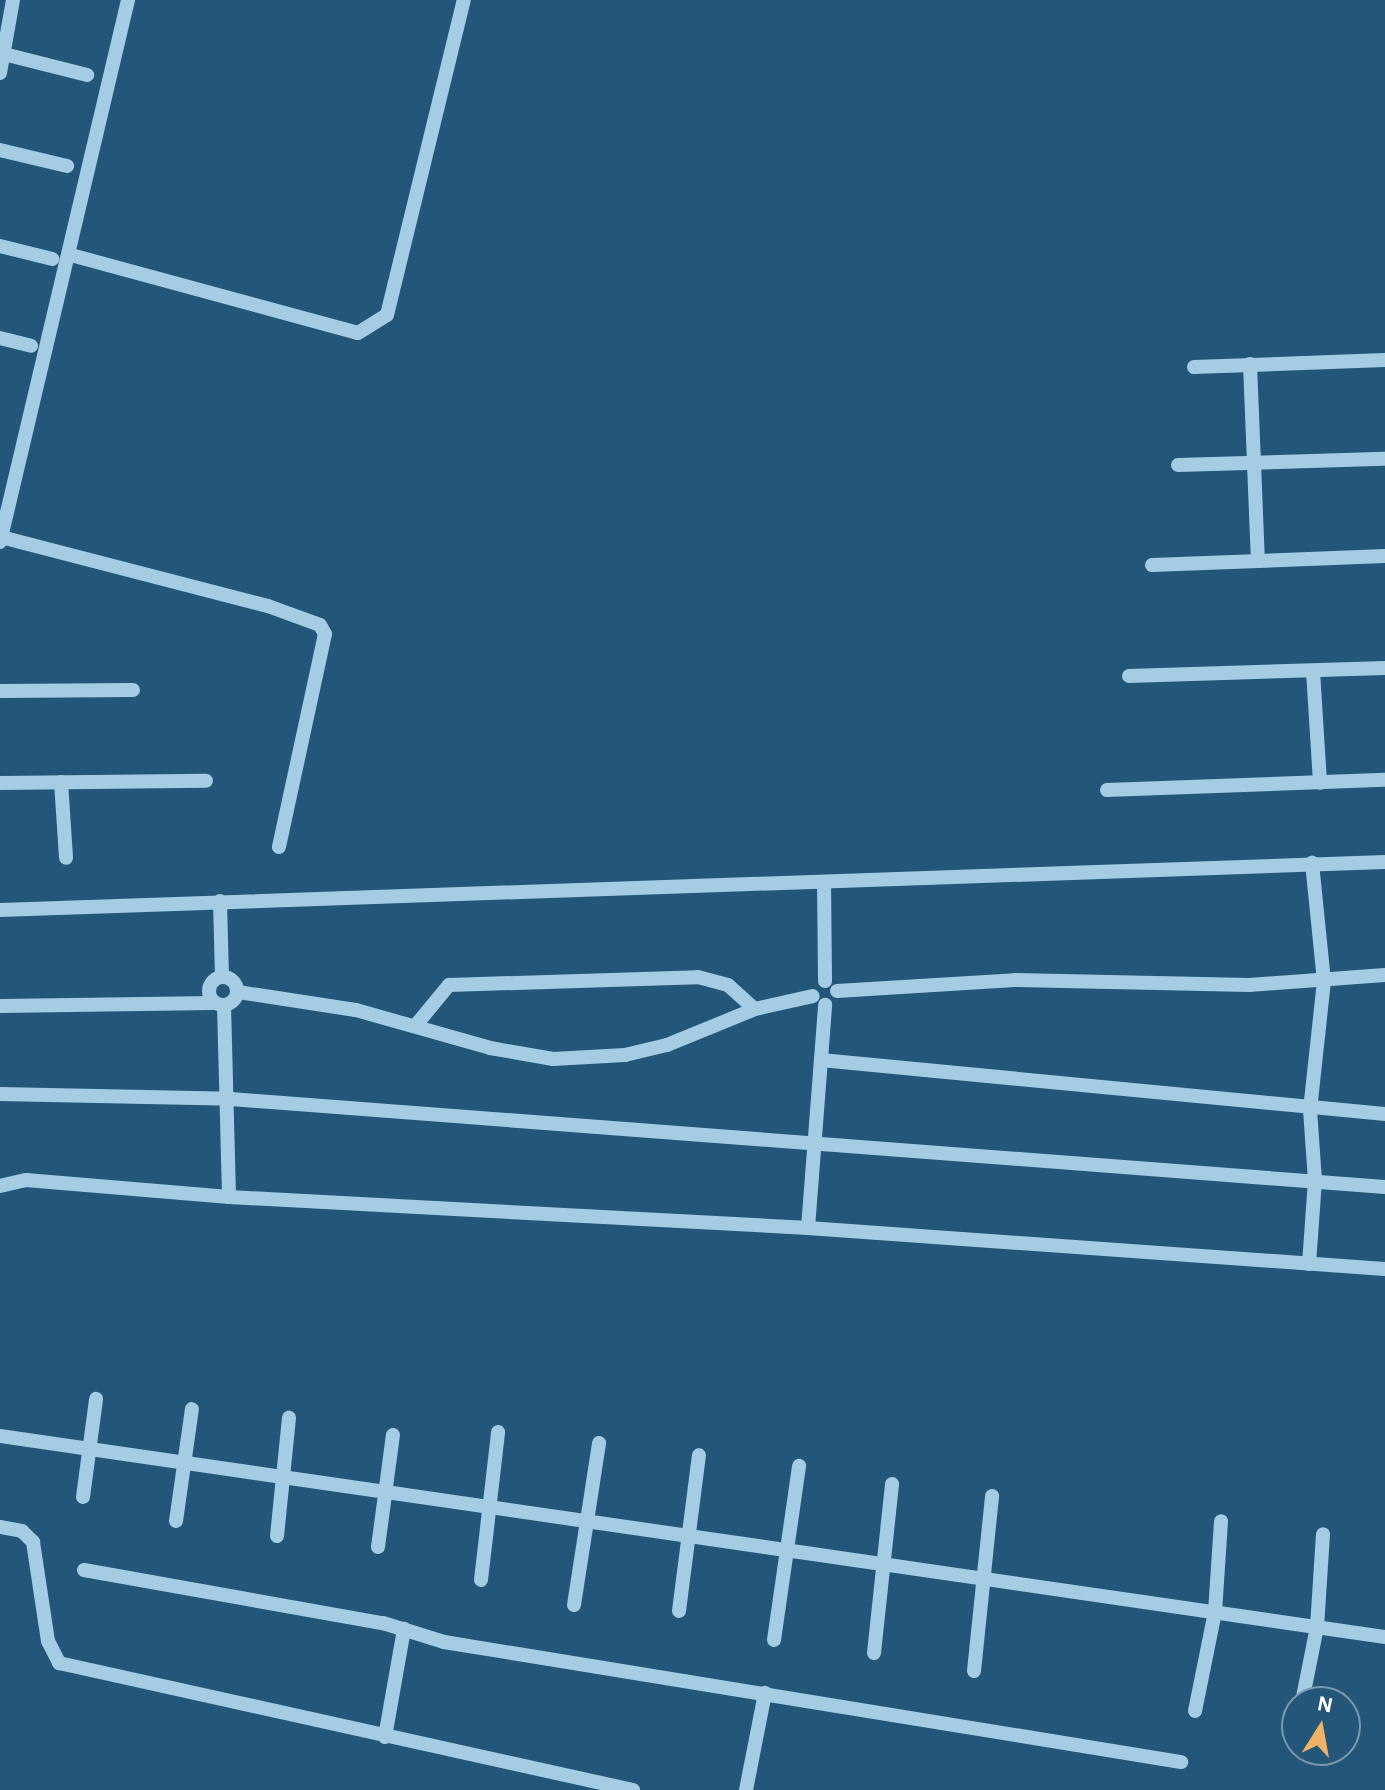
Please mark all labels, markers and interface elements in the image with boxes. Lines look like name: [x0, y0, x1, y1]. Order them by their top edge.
north arrow: [1281, 1686, 1361, 1766]
text: N: [1316, 1692, 1335, 1717]

